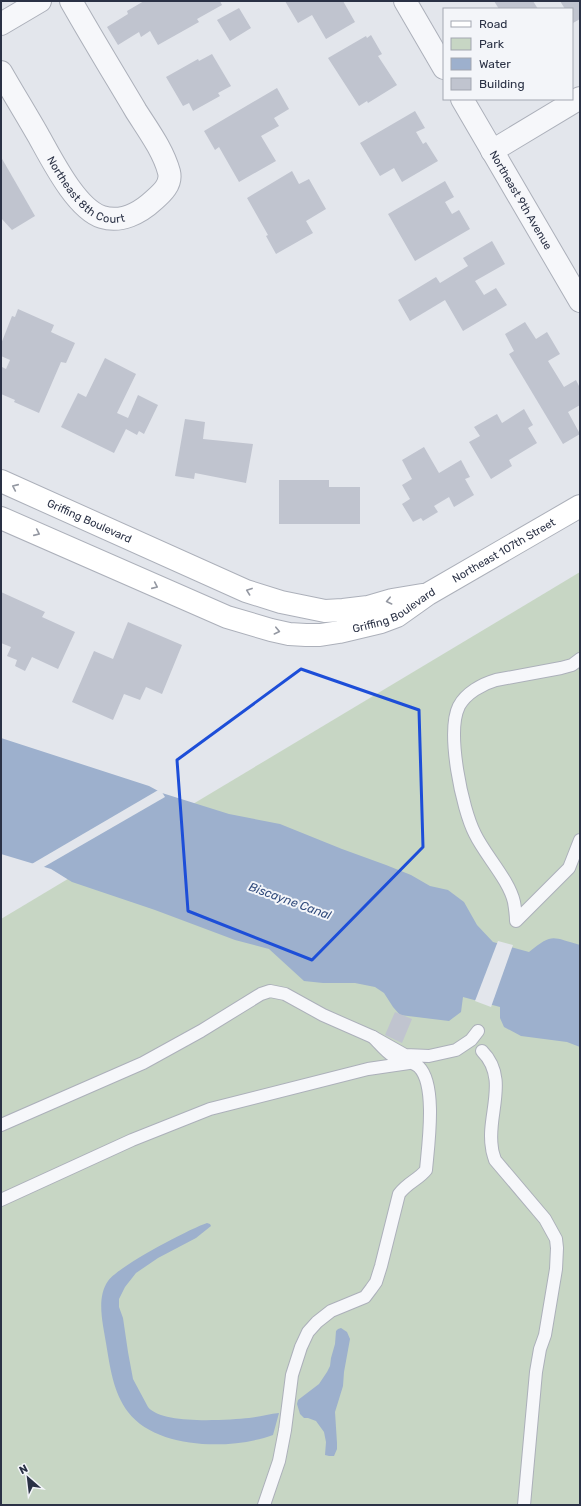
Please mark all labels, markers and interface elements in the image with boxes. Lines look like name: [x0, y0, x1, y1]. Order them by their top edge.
legend: [443, 8, 573, 100]
text: Road: [479, 17, 507, 31]
text: Park: [479, 37, 505, 51]
text: Water: [479, 57, 511, 71]
text: Building: [479, 77, 525, 91]
street label: Northeast 9th Avenue: [487, 148, 555, 252]
street label: Northeast 8th Court: [44, 154, 127, 225]
one-way arrow: [12, 484, 20, 492]
street label: Griffing Boulevard: [45, 496, 134, 545]
street label: Northeast 107th Street: [450, 515, 558, 585]
one-way arrow: [33, 529, 40, 537]
one-way arrow: [151, 581, 159, 589]
street label: Griffing Boulevard: [351, 585, 437, 635]
one-way arrow: [246, 588, 253, 596]
one-way arrow: [386, 597, 392, 605]
one-way arrow: [274, 627, 280, 635]
water label: Biscayne Canal: [247, 880, 334, 923]
north arrow: [8, 1458, 48, 1498]
text: N: [17, 1462, 30, 1477]

